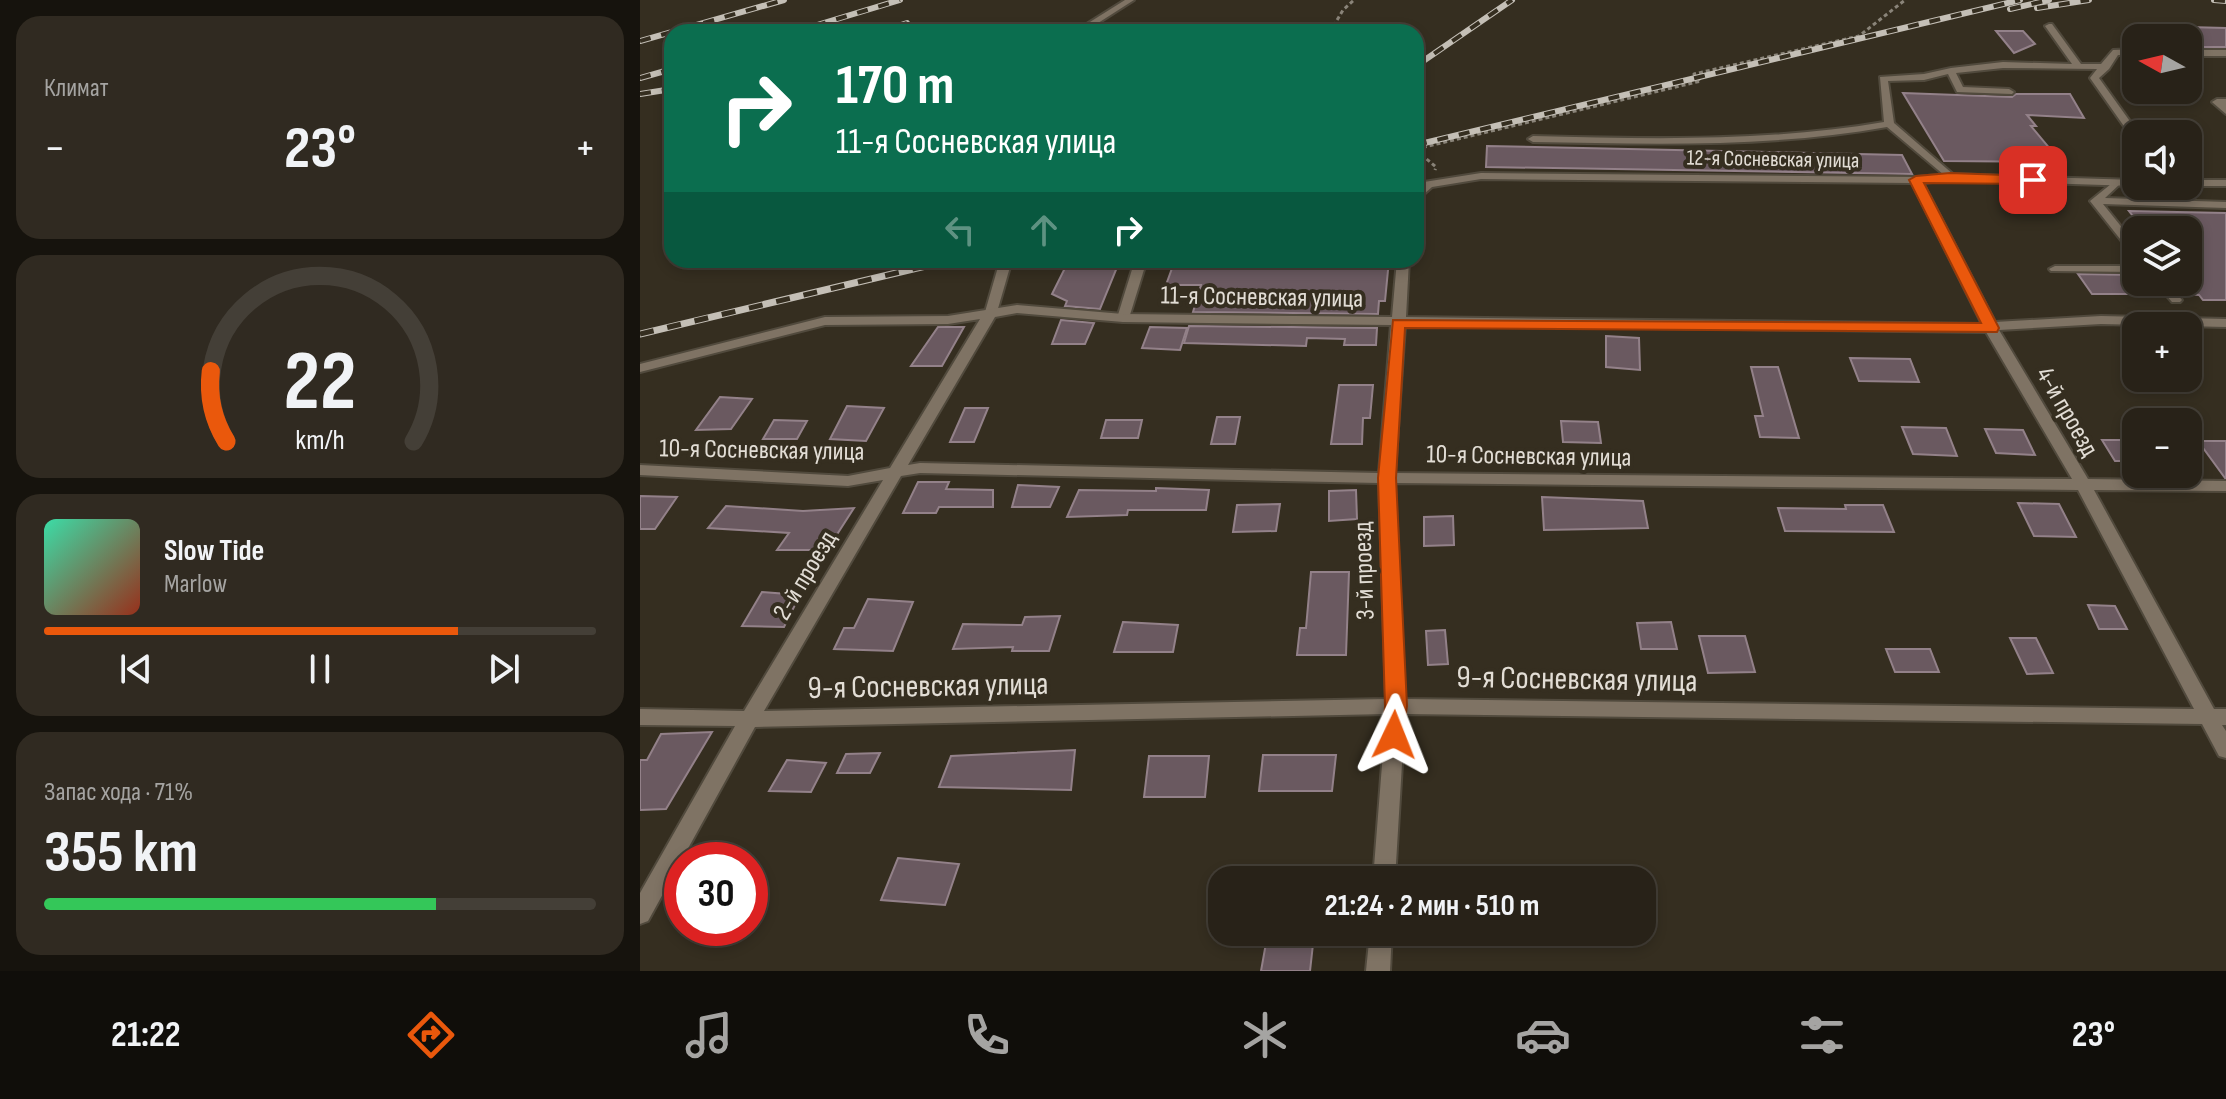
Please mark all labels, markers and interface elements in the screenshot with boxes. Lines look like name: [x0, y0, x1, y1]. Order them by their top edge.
north arrow: [2122, 24, 2202, 104]
map controls: [2122, 24, 2202, 488]
text: 170 m: [836, 53, 954, 120]
icon: right: [704, 56, 808, 160]
text: Климат: [44, 73, 108, 104]
text: 23°: [284, 113, 356, 185]
button: sound: [2122, 120, 2202, 200]
text: 11-я Сосневская улица: [836, 121, 1116, 164]
text: −: [44, 122, 66, 175]
text: +: [574, 122, 596, 175]
street label: 12-я Сосневская улица: [1686, 144, 1860, 175]
pin: [1999, 146, 2067, 214]
icon: arrive: [2011, 158, 2055, 202]
icon: left: [938, 208, 982, 252]
icon: ahead: [1022, 208, 1066, 252]
icon: right: [1106, 208, 1150, 252]
button: layers: [2122, 216, 2202, 296]
street label: 11-я Сосневская улица: [1160, 280, 1363, 315]
button: +: [2122, 312, 2202, 392]
text: 22: [284, 333, 356, 433]
street label: 4-й проезд: [2029, 361, 2105, 462]
button: −: [2122, 408, 2202, 488]
text: km/h: [295, 423, 345, 458]
street label: 10-я Сосневская улица: [659, 433, 865, 468]
street label: 10-я Сосневская улица: [1426, 439, 1632, 474]
street label: 3-й проезд: [1347, 521, 1382, 621]
street label: 2-й проезд: [767, 526, 844, 626]
text: Slow Tide: [164, 533, 264, 569]
text: Marlow: [164, 569, 227, 600]
icon: previous: [114, 647, 158, 691]
icon: pause: [298, 647, 342, 691]
icon: next: [482, 647, 526, 691]
street label: 9-я Сосневская улица: [1456, 658, 1698, 701]
street label: 9-я Сосневская улица: [807, 665, 1049, 708]
position arrow: [1352, 693, 1436, 777]
text: Запас хода · 71%: [44, 777, 193, 808]
text: 355 km: [44, 817, 198, 889]
speed limit sign: 30: [664, 842, 768, 946]
text: 21:24 · 2 мин · 510 m: [1325, 888, 1539, 924]
icon: directions: [403, 1007, 459, 1063]
icon: music: [681, 1007, 737, 1063]
icon: phone: [959, 1007, 1015, 1063]
icon: climate: [1237, 1007, 1293, 1063]
icon: car: [1515, 1007, 1571, 1063]
icon: filters: [1794, 1007, 1850, 1063]
text: 21:22: [111, 1014, 181, 1057]
text: 23°: [2072, 1014, 2115, 1057]

